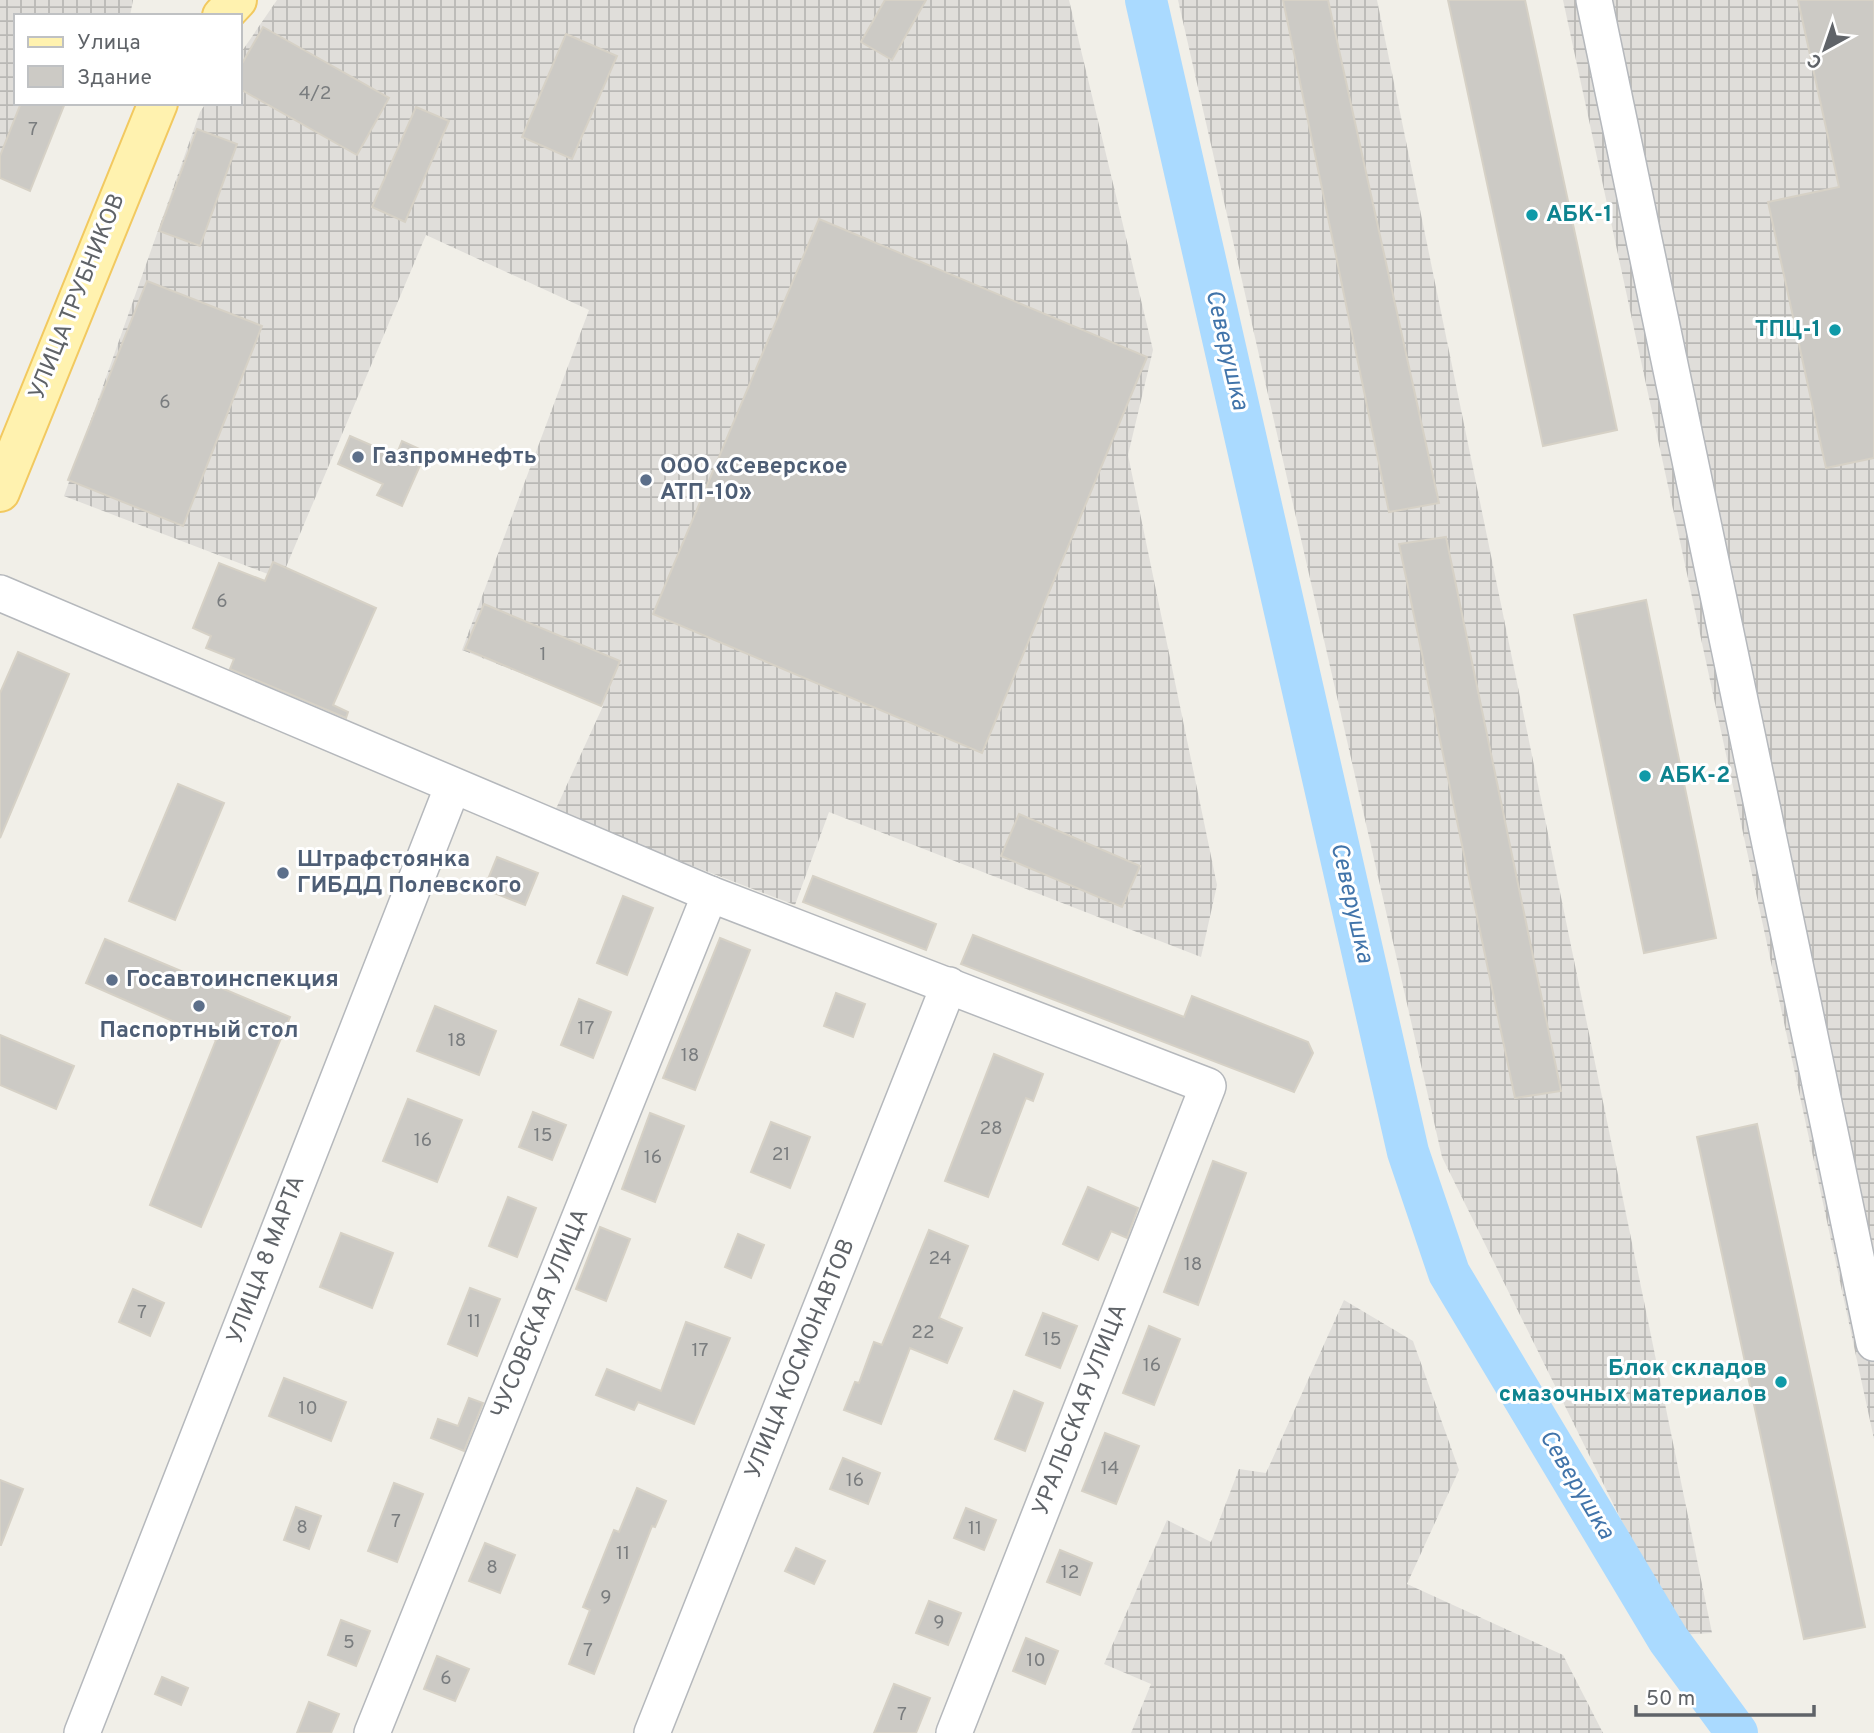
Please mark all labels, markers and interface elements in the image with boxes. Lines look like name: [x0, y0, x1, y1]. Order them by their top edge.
legend: [14, 14, 242, 105]
north arrow: [1790, 14, 1860, 84]
text: Улица: [77, 30, 141, 57]
text: С: [1803, 47, 1828, 74]
text: Здание: [77, 65, 152, 92]
house number: 4/2: [299, 82, 331, 106]
house number: 7: [28, 118, 38, 142]
street label: УЛИЦА ТРУБНИКОВ: [23, 190, 133, 404]
place label: АБК-1: [1546, 201, 1613, 230]
marker: АБК-1: [1524, 207, 1540, 223]
water label: Северушка: [1198, 287, 1255, 414]
place label: ТПЦ-1: [1755, 316, 1821, 345]
marker: ТПЦ-1: [1827, 322, 1843, 338]
house number: 6: [159, 391, 171, 415]
place label: Газпромнефть: [372, 443, 537, 472]
marker: Газпромнефть: [350, 449, 366, 465]
place label: ООО «Северское АТП-10»: [660, 453, 848, 508]
marker: ООО «Северское АТП-10»: [638, 472, 654, 488]
house number: 6: [216, 590, 228, 614]
house number: 1: [539, 643, 547, 667]
place label: АБК-2: [1659, 762, 1730, 791]
marker: АБК-2: [1637, 768, 1653, 784]
water label: Северушка: [1323, 840, 1380, 967]
place label: Штрафстоянка ГИБДД Полевского: [297, 846, 521, 901]
marker: Штрафстоянка ГИБДД Полевского: [275, 865, 291, 881]
place label: Госавтоинспекция: [126, 966, 339, 995]
marker: Госавтоинспекция: [104, 972, 120, 988]
marker: Паспортный стол: [191, 998, 207, 1014]
place label: Паспортный стол: [100, 1017, 298, 1046]
house number: 17: [578, 1017, 595, 1041]
house number: 18: [448, 1029, 466, 1053]
house number: 18: [681, 1044, 699, 1068]
house number: 28: [979, 1117, 1003, 1141]
house number: 15: [534, 1124, 552, 1148]
house number: 16: [414, 1129, 432, 1153]
house number: 21: [772, 1143, 790, 1167]
house number: 16: [644, 1146, 662, 1170]
street label: УЛИЦА 8 МАРТА: [222, 1172, 312, 1348]
street label: ЧУСОВСКАЯ УЛИЦА: [486, 1205, 596, 1423]
street label: УЛИЦА КОСМОНАВТОВ: [740, 1235, 862, 1483]
house number: 24: [928, 1247, 952, 1271]
house number: 18: [1184, 1253, 1202, 1277]
street label: УРАЛЬСКАЯ УЛИЦА: [1027, 1300, 1135, 1520]
house number: 7: [137, 1301, 147, 1325]
house number: 11: [467, 1310, 481, 1334]
house number: 22: [911, 1321, 935, 1345]
house number: 15: [1043, 1328, 1061, 1352]
house number: 17: [692, 1339, 709, 1363]
house number: 16: [1143, 1354, 1161, 1378]
place label: Блок складов смазочных материалов: [1499, 1355, 1767, 1410]
marker: Блок складов смазочных материалов: [1773, 1374, 1789, 1390]
house number: 10: [298, 1397, 318, 1421]
water label: Северушка: [1532, 1425, 1621, 1546]
house number: 14: [1101, 1457, 1119, 1481]
house number: 16: [846, 1469, 864, 1493]
house number: 7: [391, 1510, 401, 1534]
house number: 8: [296, 1516, 308, 1540]
house number: 11: [968, 1517, 982, 1541]
house number: 11: [616, 1542, 630, 1566]
house number: 8: [486, 1556, 498, 1580]
house number: 12: [1061, 1561, 1079, 1585]
house number: 9: [600, 1586, 612, 1610]
house number: 9: [933, 1611, 945, 1635]
house number: 5: [343, 1631, 355, 1655]
house number: 7: [583, 1639, 593, 1663]
house number: 10: [1026, 1649, 1046, 1673]
house number: 6: [440, 1667, 452, 1691]
scale bar: [1636, 1674, 1814, 1718]
text: 50 m: [1646, 1686, 1695, 1713]
house number: 7: [897, 1703, 907, 1727]

